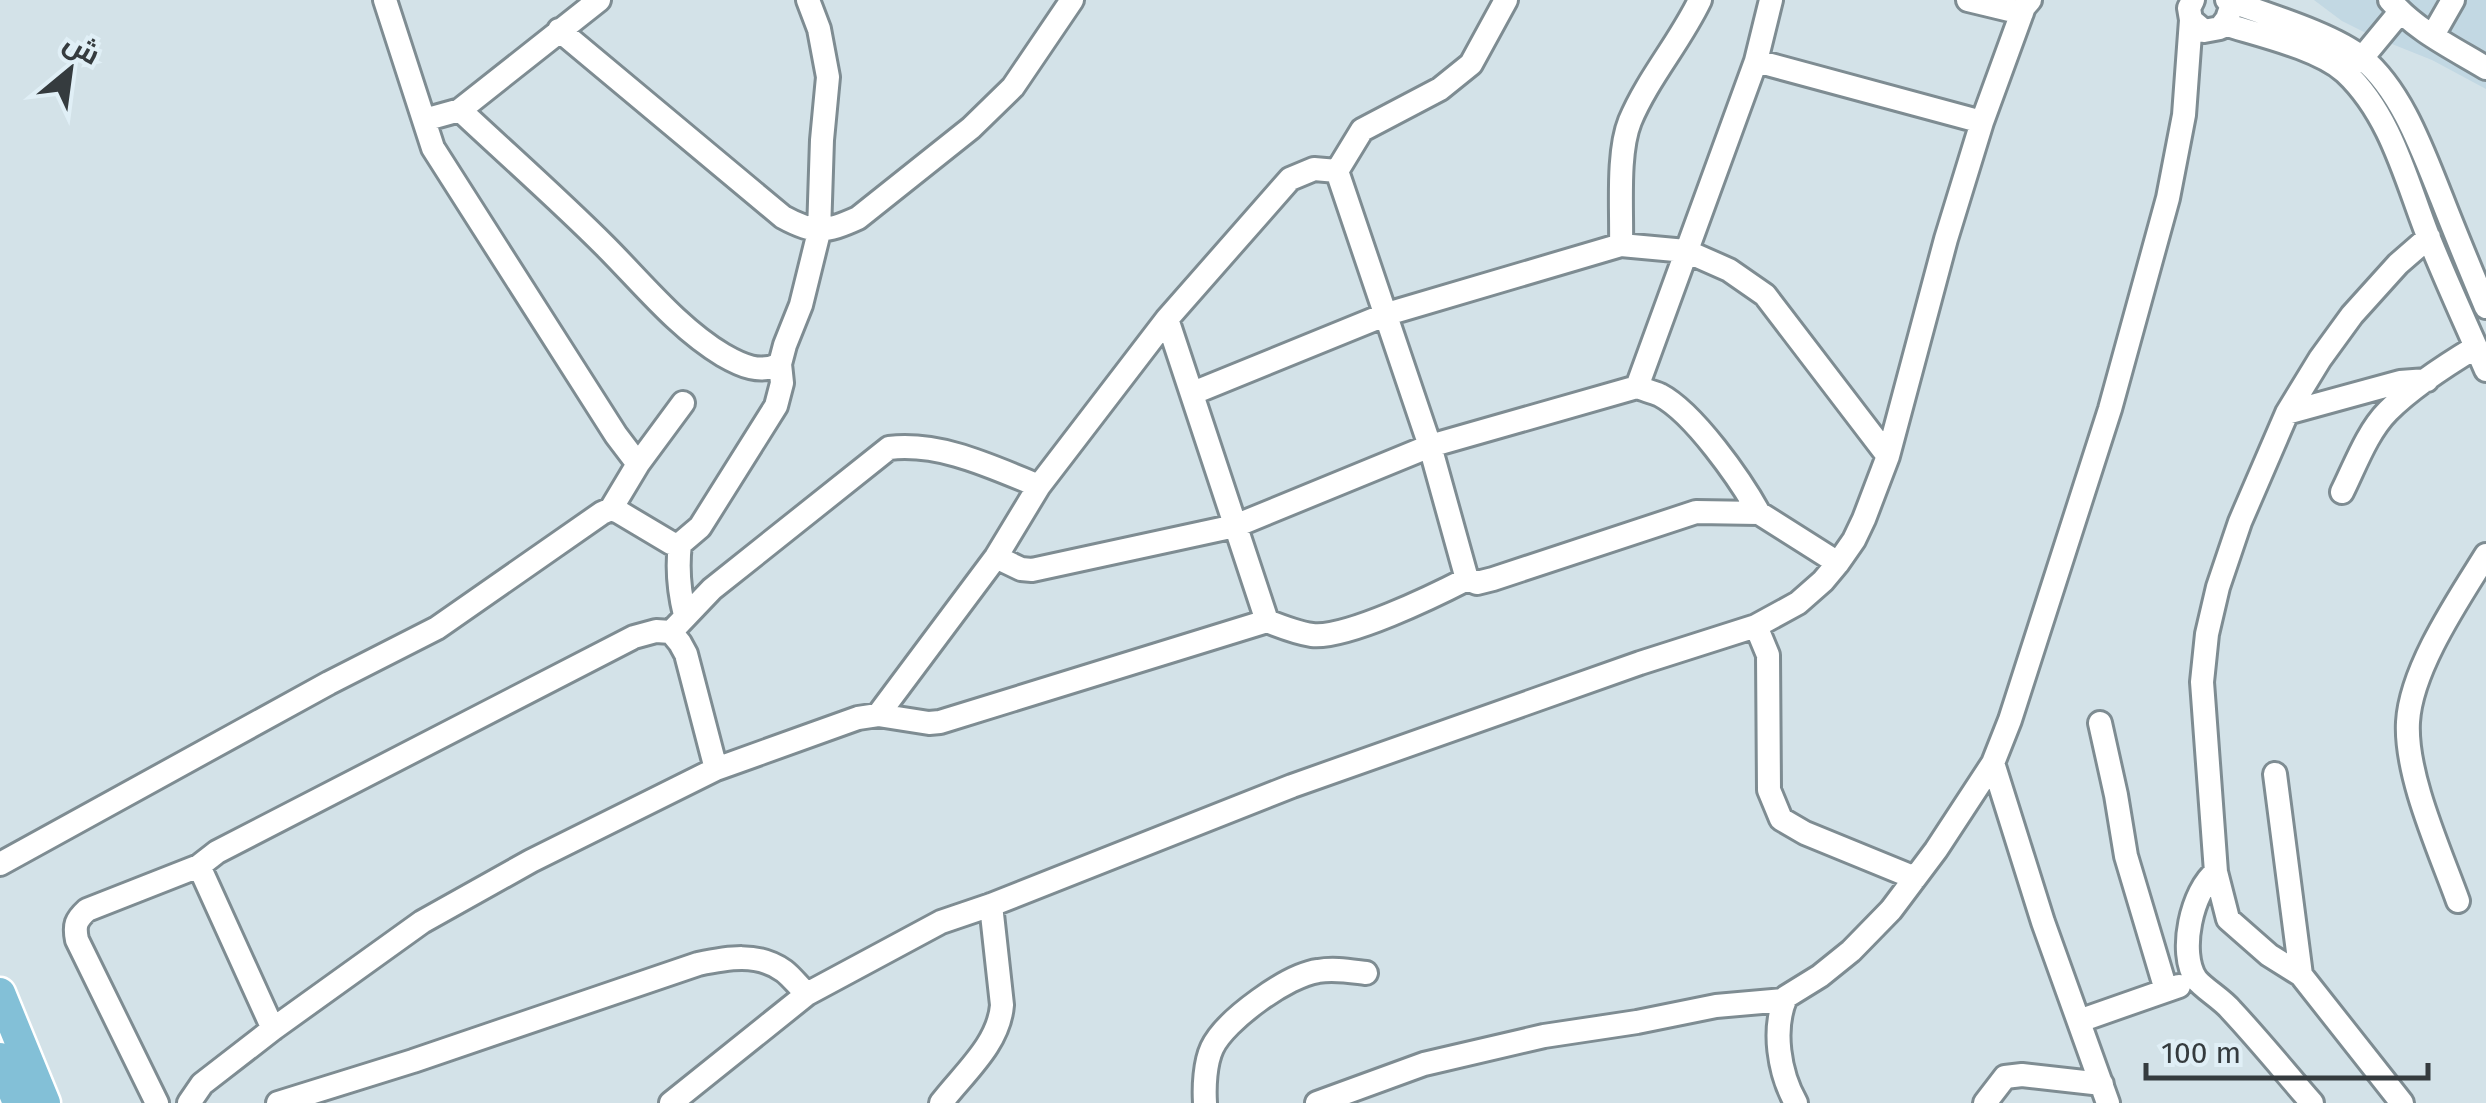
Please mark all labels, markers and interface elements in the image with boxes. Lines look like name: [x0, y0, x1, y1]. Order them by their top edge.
north arrow: [20, 20, 120, 120]
text: ش: [58, 25, 106, 72]
scale bar: [2146, 1018, 2428, 1080]
text: 100 m: [2161, 1035, 2241, 1071]

